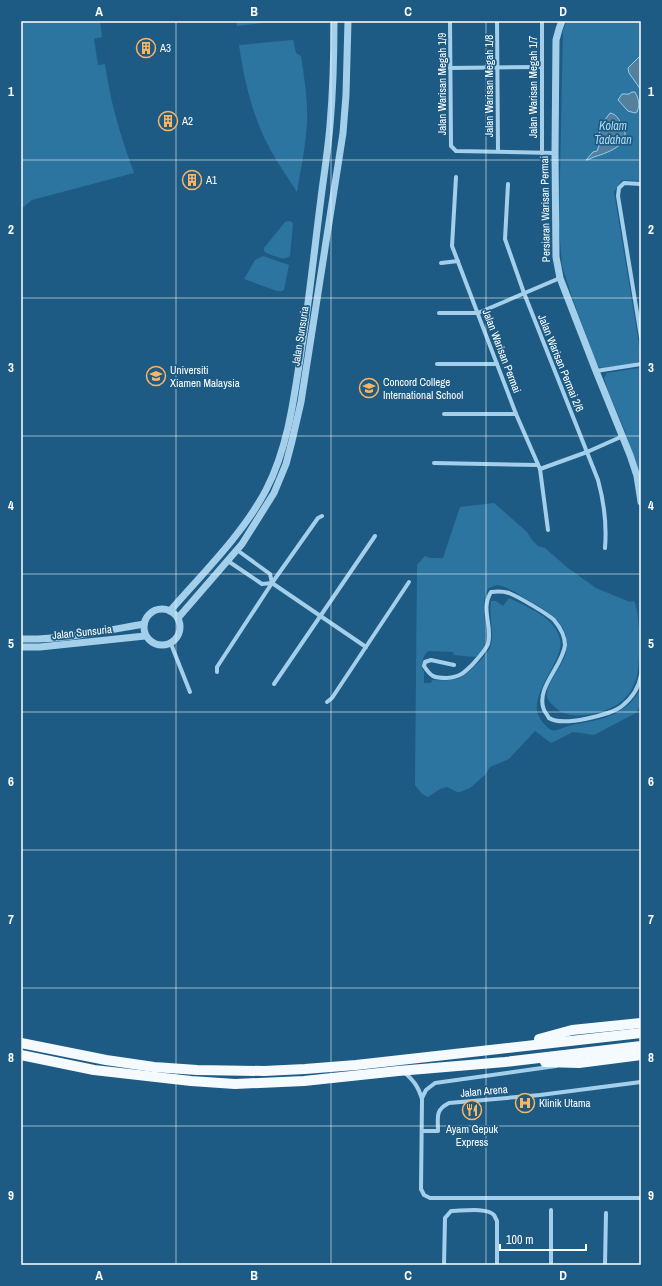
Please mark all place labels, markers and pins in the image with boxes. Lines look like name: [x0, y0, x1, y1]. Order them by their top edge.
building icon: A3: [135, 37, 157, 59]
place label: A3: [159, 41, 171, 55]
building icon: A2: [157, 110, 179, 132]
place label: A2: [181, 114, 193, 128]
building icon: A1: [181, 169, 203, 191]
place label: A1: [205, 173, 217, 187]
place label: Universiti Xiamen Malaysia: [170, 363, 240, 390]
school or university icon: Universiti Xiamen Malaysia: [145, 365, 167, 387]
place label: Concord College International School: [383, 375, 463, 402]
school or university icon: Concord College International School: [358, 377, 380, 399]
hospital icon: Klinik Utama: [514, 1092, 536, 1114]
place label: Klinik Utama: [539, 1096, 591, 1110]
restaurant icon: Ayam Gepuk Express: [461, 1099, 483, 1121]
place label: Ayam Gepuk Express: [445, 1122, 498, 1149]

